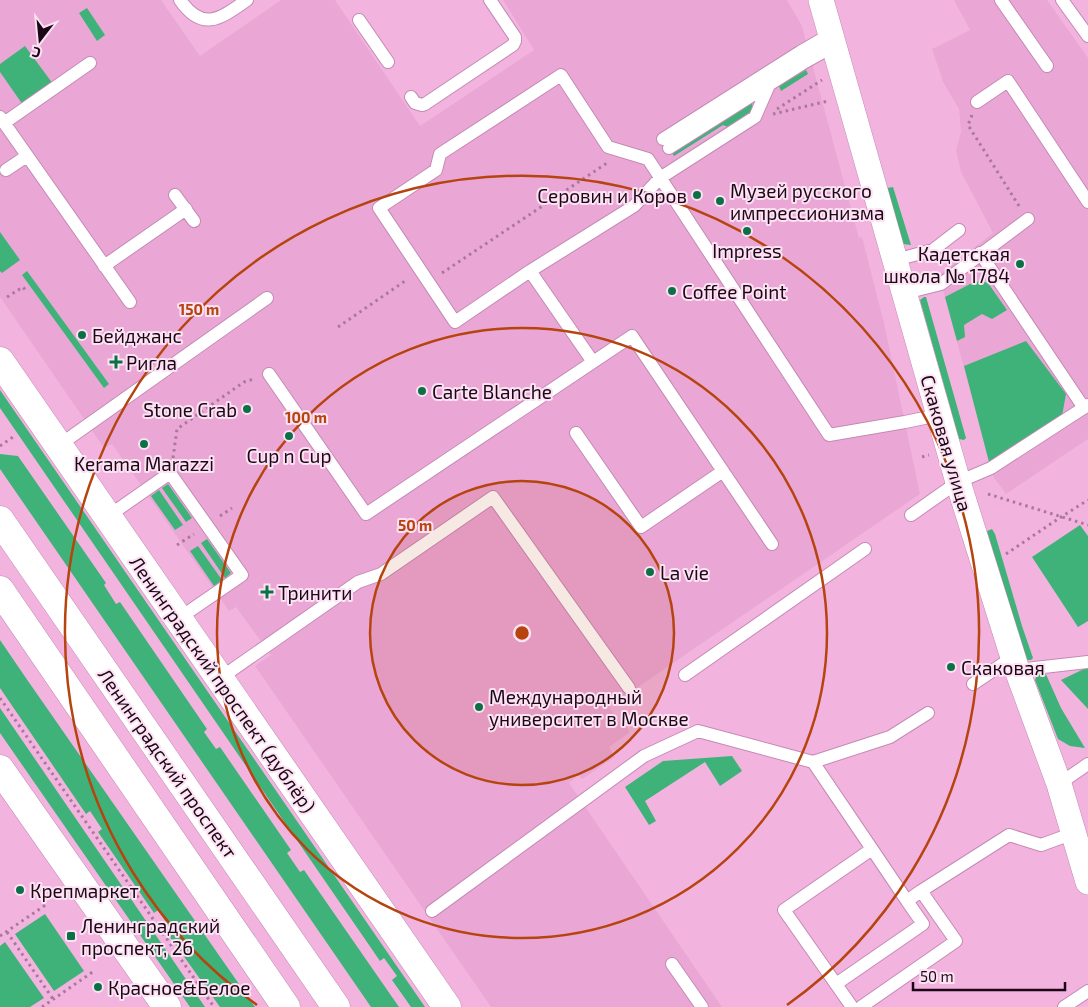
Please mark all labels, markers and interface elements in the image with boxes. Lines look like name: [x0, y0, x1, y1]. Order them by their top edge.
north arrow: [15, 15, 65, 65]
text: С: [30, 44, 43, 62]
place label: Музей русского импрессионизма: [730, 179, 885, 224]
place label: Серовин и Коров: [537, 184, 687, 207]
marker: Серовин и Коров: [691, 189, 703, 201]
marker: Музей русского импрессионизма: [714, 195, 726, 207]
marker: Impress: [741, 225, 753, 237]
place label: Impress: [712, 239, 782, 262]
place label: Кадетская школа № 1784: [883, 242, 1010, 287]
marker: Кадетская школа № 1784: [1014, 258, 1026, 270]
place label: Coffee Point: [682, 280, 786, 303]
marker: Coffee Point: [666, 285, 678, 297]
text: 150 m: [179, 300, 219, 318]
place label: Бейджанс: [92, 324, 182, 347]
marker: Бейджанс: [76, 329, 88, 341]
place label: Ригла: [126, 351, 177, 374]
marker: Ригла: [110, 356, 122, 368]
street label: Скаковая улица: [916, 372, 978, 514]
place label: Carte Blanche: [432, 380, 552, 403]
marker: Carte Blanche: [416, 385, 428, 397]
place label: Stone Crab: [143, 398, 237, 421]
marker: Stone Crab: [241, 403, 253, 415]
text: 100 m: [285, 408, 327, 426]
marker: Cup n Cup: [283, 430, 295, 442]
marker: Kerama Marazzi: [138, 438, 150, 450]
place label: Cup n Cup: [247, 444, 331, 467]
place label: Kerama Marazzi: [74, 452, 214, 475]
text: 50 m: [398, 516, 432, 534]
street label: Ленинградский проспект (дублёр): [125, 551, 321, 817]
place label: La vie: [660, 561, 709, 584]
marker: La vie: [644, 566, 656, 578]
place label: Тринити: [278, 581, 352, 604]
marker: Тринити: [260, 585, 274, 599]
centre of rings: [513, 624, 531, 642]
place label: Скаковая: [961, 656, 1045, 679]
marker: Скаковая: [945, 661, 957, 673]
street label: Ленинградский проспект: [94, 664, 242, 862]
place label: Международный университет в Москве: [489, 685, 689, 731]
marker: Международный университет в Москве: [473, 701, 485, 713]
place label: Крепмаркет: [30, 879, 139, 902]
marker: Крепмаркет: [14, 884, 26, 896]
place label: Ленинградский проспект, 26: [81, 914, 220, 959]
marker: Ленинградский проспект, 26: [65, 930, 77, 942]
scale bar: [913, 960, 1066, 992]
text: 50 m: [920, 967, 954, 985]
place label: Красное&Белое: [108, 976, 251, 999]
marker: Красное&Белое: [92, 981, 104, 993]

